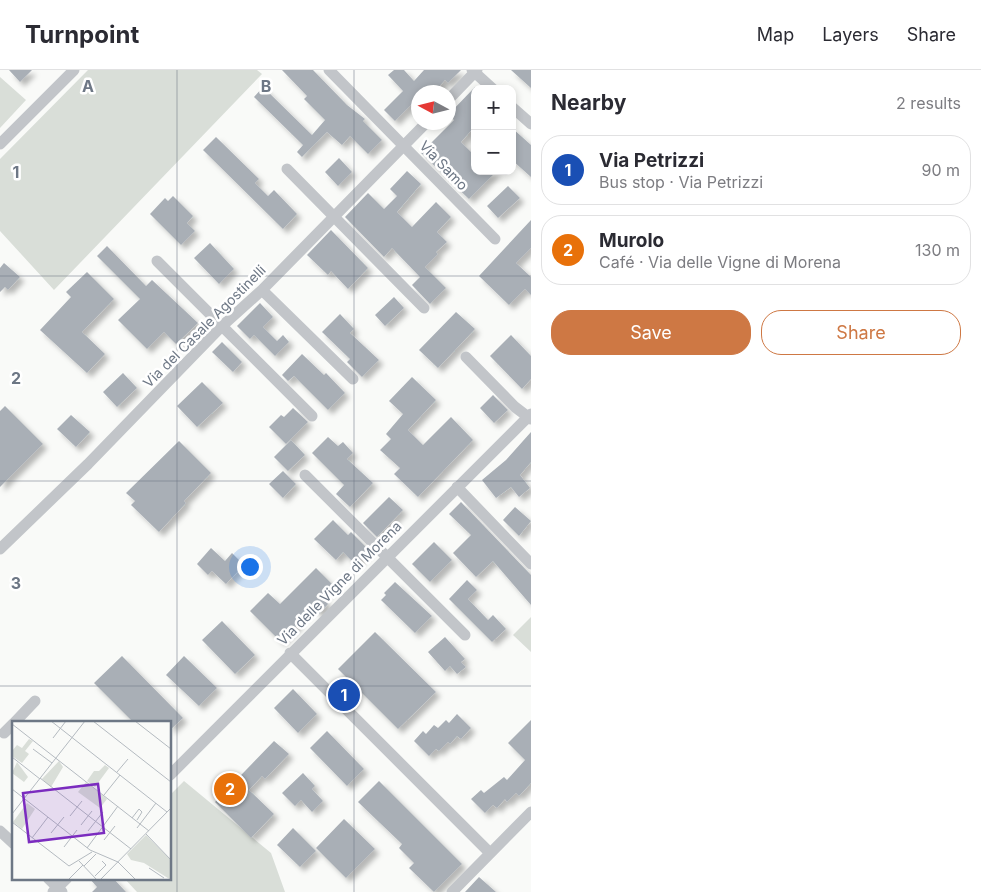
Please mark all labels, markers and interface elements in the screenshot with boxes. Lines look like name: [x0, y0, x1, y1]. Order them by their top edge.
text: Turnpoint: [25, 20, 139, 49]
text: Map: [757, 24, 794, 45]
text: Layers: [822, 24, 879, 45]
text: Share: [907, 24, 956, 45]
text: A: [82, 76, 94, 96]
text: B: [261, 76, 271, 96]
north arrow: [411, 85, 456, 130]
map controls: [471, 85, 516, 175]
button: +: [471, 85, 516, 130]
text: Nearby: [551, 90, 626, 115]
text: 2 results: [896, 93, 961, 113]
button: −: [471, 130, 516, 175]
street label: Via Samo: [416, 137, 472, 193]
text: Via Petrizzi: [599, 149, 704, 172]
text: 1: [565, 160, 571, 180]
text: 90 m: [921, 160, 960, 180]
text: 1: [13, 162, 19, 182]
text: Bus stop · Via Petrizzi: [599, 172, 763, 192]
text: Murolo: [599, 229, 664, 252]
text: 2: [563, 240, 573, 260]
text: 130 m: [915, 240, 960, 260]
text: Café · Via delle Vigne di Morena: [599, 252, 841, 272]
street label: Via del Casale Agostinelli: [139, 261, 269, 391]
button: Save: [551, 310, 751, 355]
button: Share: [761, 310, 961, 355]
text: 2: [11, 368, 21, 388]
street label: Via delle Vigne di Morena: [273, 517, 405, 649]
your location: [237, 554, 263, 580]
text: 3: [11, 573, 21, 593]
pin: 1: [328, 676, 360, 714]
inset map: [12, 721, 171, 880]
pin: 2: [214, 770, 246, 808]

